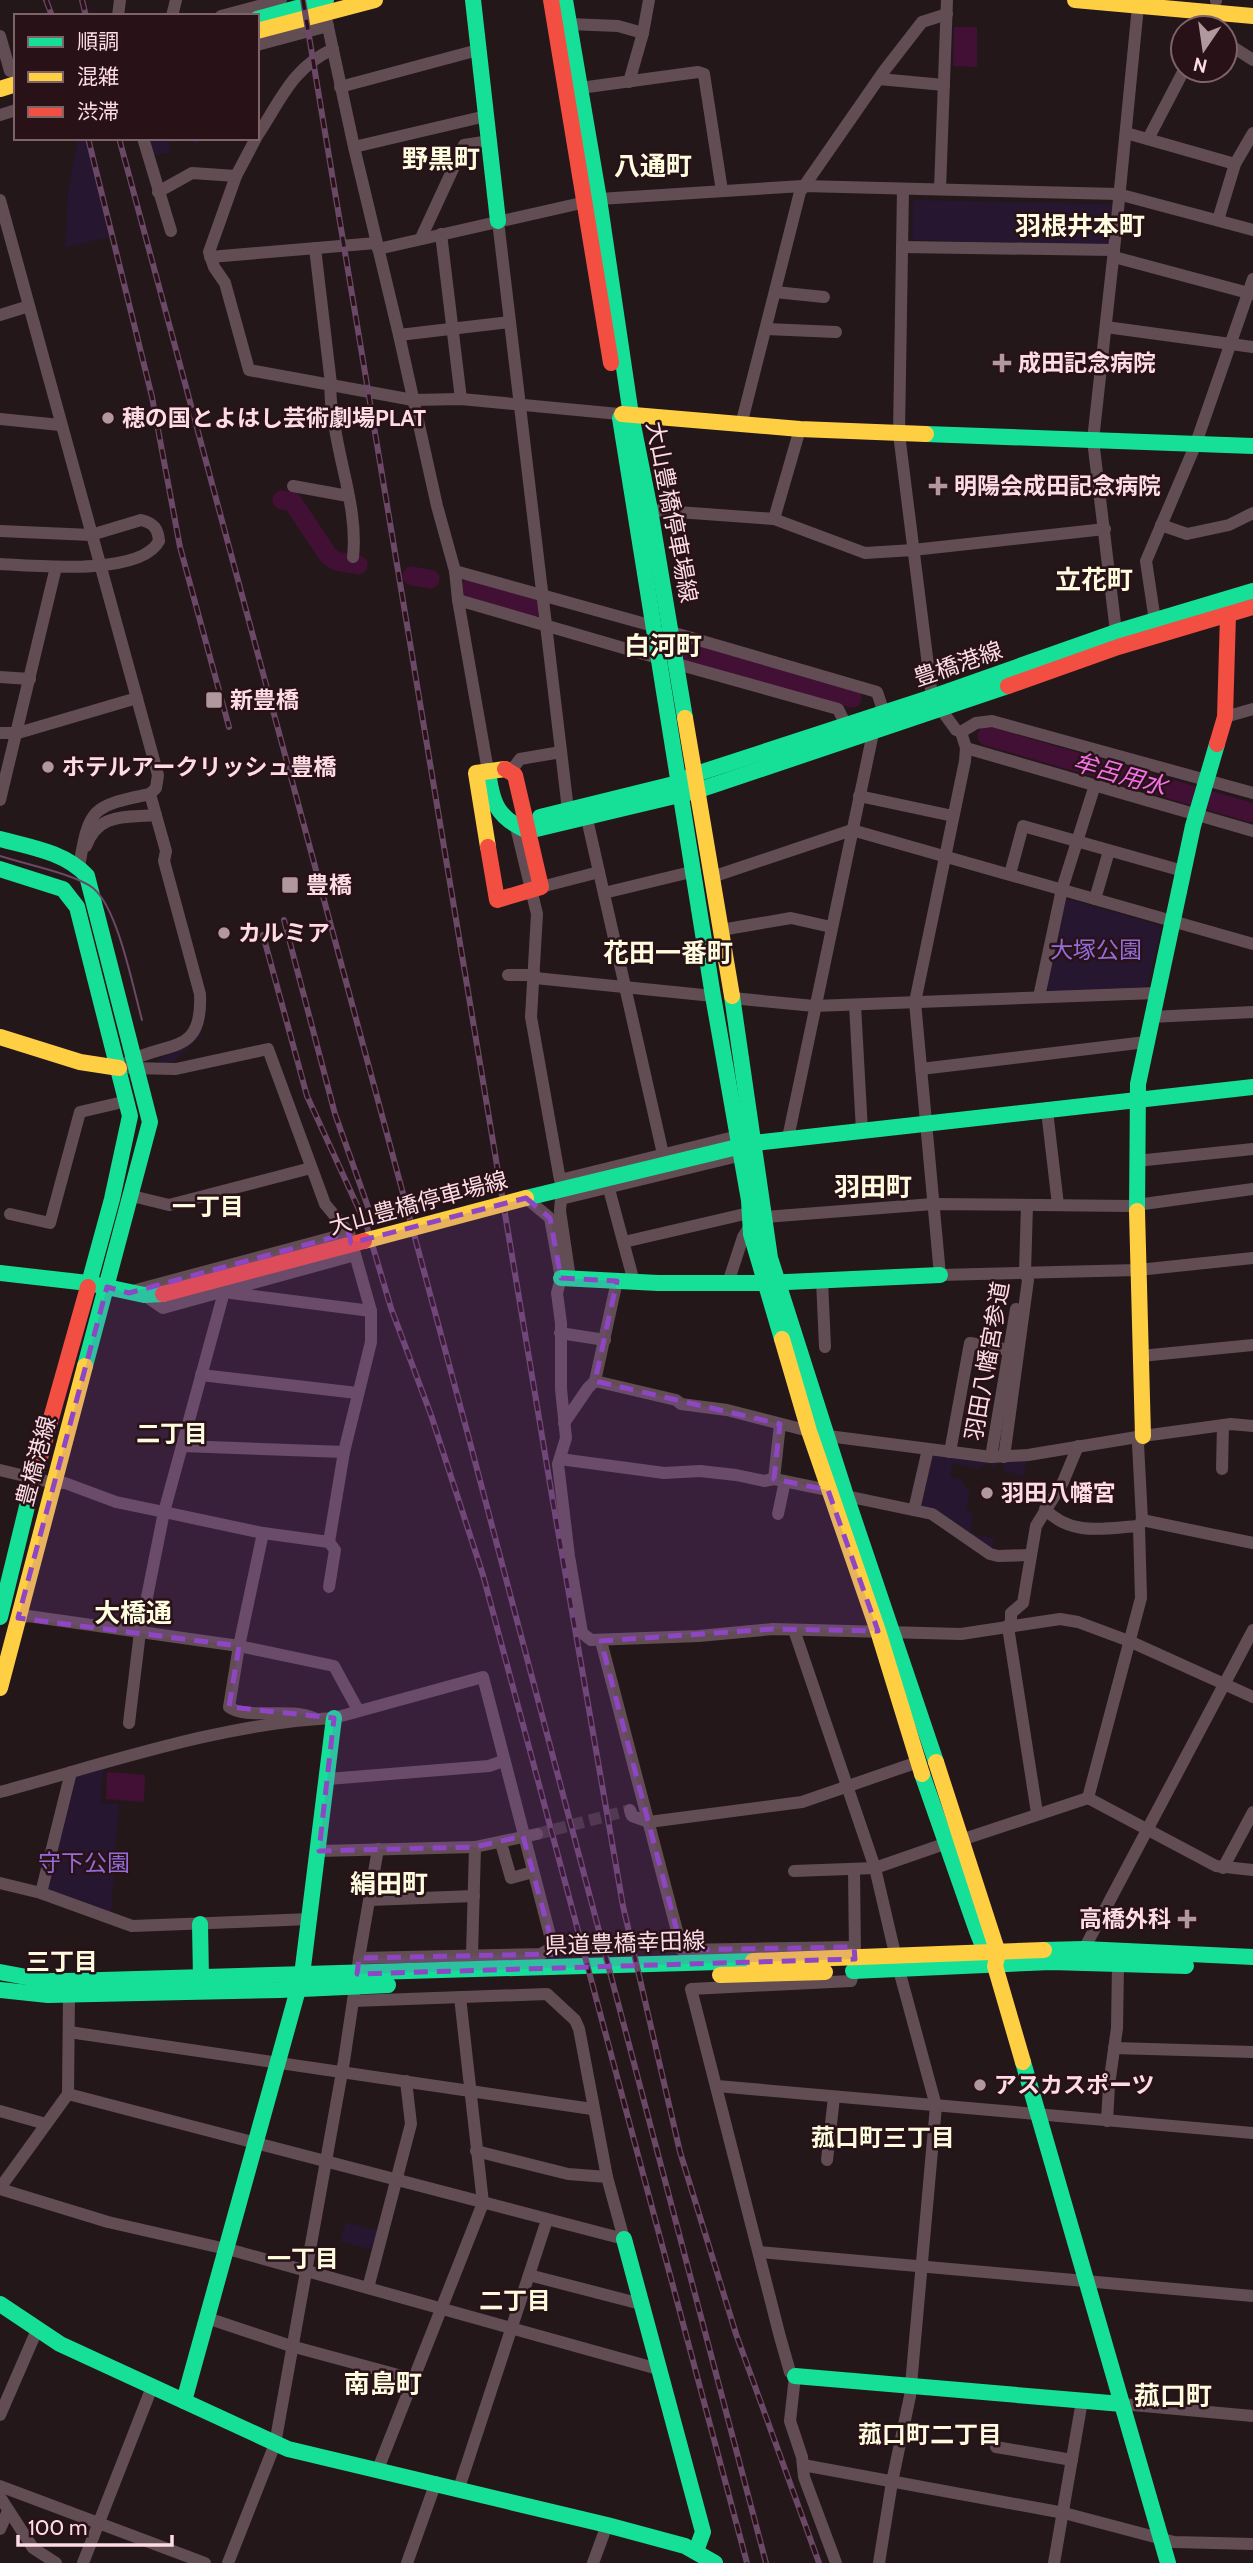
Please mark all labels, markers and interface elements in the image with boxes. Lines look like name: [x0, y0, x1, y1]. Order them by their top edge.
legend: [14, 14, 259, 140]
north arrow: [1169, 14, 1239, 84]
text: 順調: [77, 29, 119, 54]
text: N: [1191, 52, 1209, 78]
text: 混雑: [77, 64, 119, 89]
text: 渋滞: [77, 99, 119, 124]
district label: 野黒町: [402, 143, 480, 175]
district label: 八通町: [614, 150, 692, 182]
district label: 羽根井本町: [1015, 210, 1145, 242]
place label: 成田記念病院: [1018, 349, 1156, 377]
marker: 成田記念病院: [992, 353, 1012, 373]
place label: 穂の国とよはし芸術劇場PLAT: [122, 404, 426, 432]
marker: 穂の国とよはし芸術劇場PLAT: [100, 410, 116, 426]
street label: 大山豊橋停車場線: [641, 419, 703, 605]
place label: 明陽会成田記念病院: [954, 472, 1161, 500]
marker: 明陽会成田記念病院: [928, 476, 948, 496]
district label: 立花町: [1055, 564, 1133, 596]
district label: 白河町: [624, 630, 702, 662]
street label: 豊橋港線: [910, 636, 1006, 692]
place label: 新豊橋: [230, 686, 299, 714]
marker: 新豊橋: [204, 690, 224, 710]
water label: 牟呂用水: [1070, 747, 1173, 802]
place label: ホテルアークリッシュ豊橋: [62, 753, 337, 781]
marker: ホテルアークリッシュ豊橋: [40, 759, 56, 775]
place label: 豊橋: [306, 871, 352, 899]
marker: 豊橋: [280, 875, 300, 895]
place label: カルミア: [238, 919, 330, 947]
marker: カルミア: [216, 925, 232, 941]
park label: 大塚公園: [1050, 936, 1142, 964]
district label: 花田一番町: [603, 937, 733, 969]
street label: 大山豊橋停車場線: [326, 1166, 510, 1240]
district label: 羽田町: [834, 1171, 912, 1203]
district label: 一丁目: [172, 1192, 244, 1221]
street label: 羽田八幡宮参道: [959, 1279, 1015, 1443]
street label: 豊橋港線: [11, 1413, 61, 1509]
district label: 二丁目: [136, 1419, 208, 1448]
place label: 羽田八幡宮: [1001, 1479, 1116, 1507]
marker: 羽田八幡宮: [979, 1485, 995, 1501]
district label: 大橋通: [94, 1597, 172, 1629]
park label: 守下公園: [38, 1849, 130, 1877]
district label: 絹田町: [350, 1868, 428, 1900]
place label: 高橋外科: [1079, 1905, 1171, 1933]
marker: 高橋外科: [1177, 1909, 1197, 1929]
street label: 県道豊橋幸田線: [544, 1926, 706, 1960]
district label: 三丁目: [26, 1947, 98, 1976]
place label: アスカスポーツ: [994, 2071, 1155, 2099]
marker: アスカスポーツ: [972, 2077, 988, 2093]
district label: 菰口町三丁目: [811, 2123, 955, 2152]
district label: 一丁目: [267, 2244, 339, 2273]
district label: 二丁目: [479, 2286, 551, 2315]
district label: 南島町: [344, 2368, 422, 2400]
district label: 菰口町: [1134, 2380, 1212, 2412]
district label: 菰口町二丁目: [858, 2420, 1002, 2449]
scale bar: [18, 2504, 172, 2548]
text: 100 m: [28, 2515, 87, 2540]

